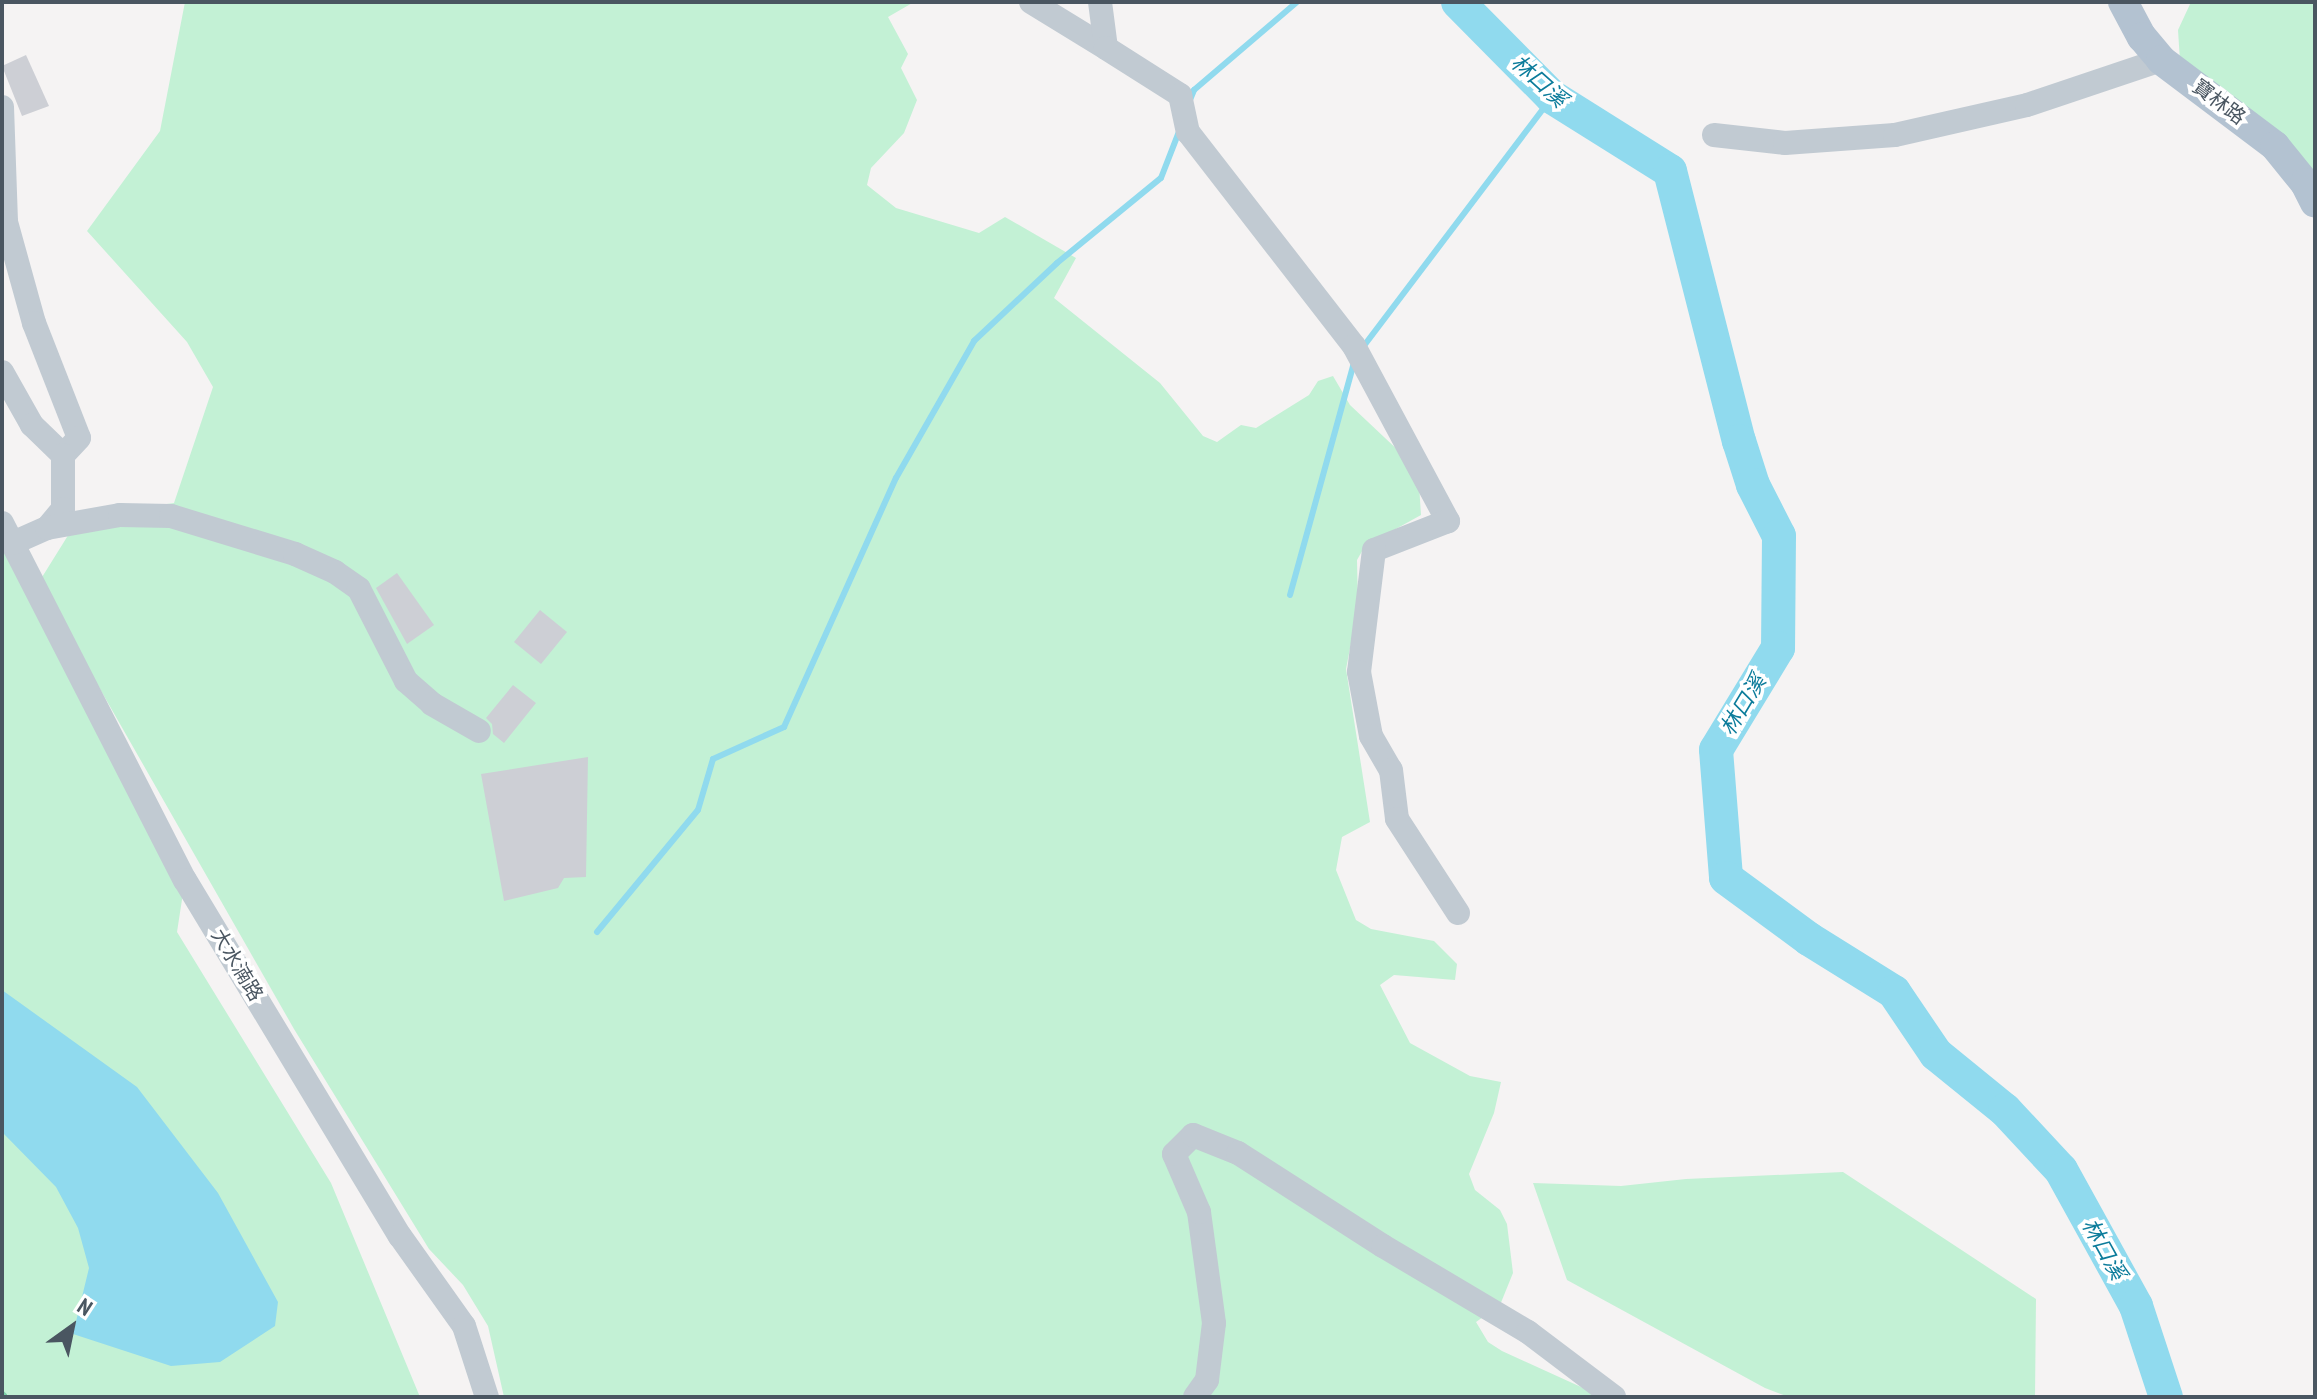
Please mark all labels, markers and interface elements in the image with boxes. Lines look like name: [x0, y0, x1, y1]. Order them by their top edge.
water label: 林口溪: [1506, 49, 1572, 113]
street label: 寶林路: [2188, 74, 2250, 130]
water label: 林口溪: [1715, 670, 1771, 740]
street label: 大水湳路: [206, 925, 268, 1005]
water label: 林口溪: [2076, 1214, 2132, 1284]
north arrow: [32, 1287, 112, 1367]
text: N: [72, 1292, 98, 1322]

